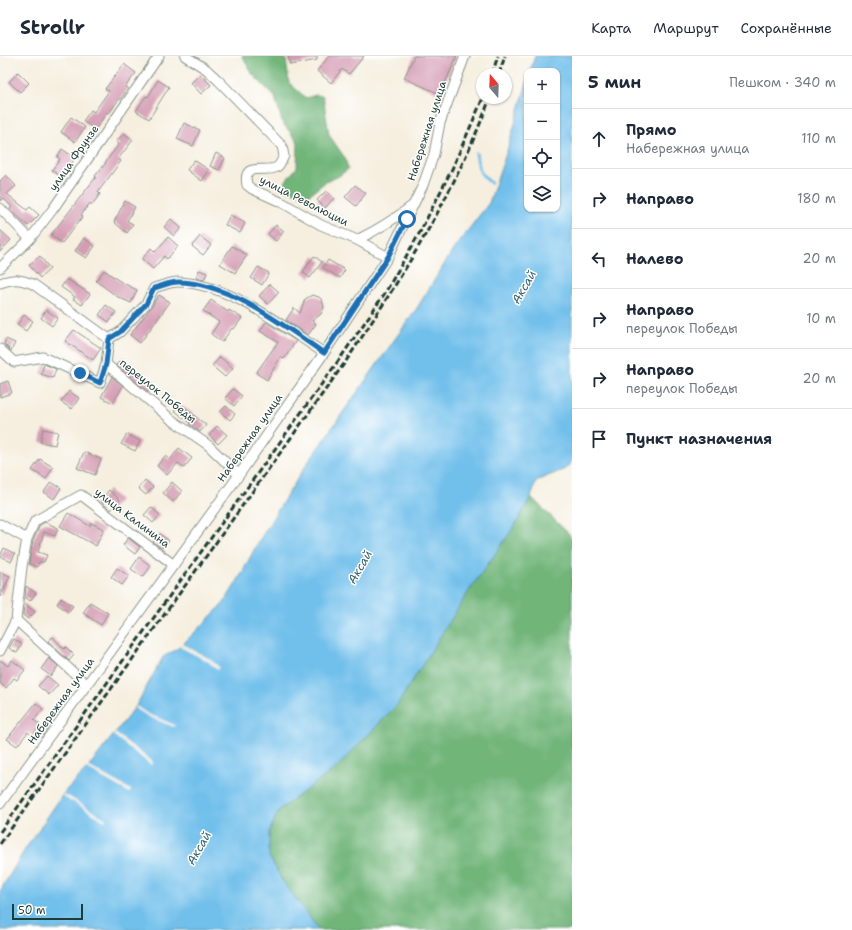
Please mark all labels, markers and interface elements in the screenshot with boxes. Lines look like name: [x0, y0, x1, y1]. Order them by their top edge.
text: Strollr: [20, 15, 85, 40]
text: Карта: [591, 19, 631, 37]
text: Маршрут: [653, 19, 719, 37]
text: Сохранённые: [741, 19, 832, 37]
north arrow: [476, 68, 512, 104]
map controls: [524, 68, 560, 212]
button: +: [524, 68, 560, 104]
text: 5 мин: [588, 71, 641, 93]
text: Пешком · 340 m: [729, 74, 836, 91]
street label: Набережная улица: [404, 79, 450, 183]
button: −: [524, 104, 560, 140]
text: Прямо: [626, 120, 676, 140]
street label: улица Фрунзе: [46, 122, 102, 194]
icon: ahead: [588, 128, 610, 150]
text: 110 m: [801, 130, 836, 147]
button: locate: [524, 140, 560, 176]
text: Набережная улица: [626, 140, 749, 157]
street label: улица Революции: [257, 172, 351, 230]
button: layers: [524, 176, 560, 212]
icon: right: [588, 188, 610, 210]
text: Направо: [626, 189, 694, 209]
text: 180 m: [797, 190, 836, 207]
route start: [398, 210, 416, 228]
icon: left: [588, 248, 610, 270]
text: Налево: [626, 249, 684, 269]
text: 20 m: [803, 250, 836, 267]
water label: Аксай: [508, 267, 540, 307]
text: Направо: [626, 300, 694, 320]
icon: right: [588, 308, 610, 330]
text: 10 m: [806, 310, 836, 327]
text: переулок Победы: [626, 320, 738, 337]
street label: переулок Победы: [117, 355, 199, 427]
text: Направо: [626, 360, 694, 380]
route end: [71, 364, 89, 382]
icon: right: [588, 368, 610, 390]
text: 20 m: [803, 370, 836, 387]
text: переулок Победы: [626, 380, 738, 397]
street label: Набережная улица: [214, 391, 286, 485]
icon: arrive: [588, 428, 610, 450]
text: Пункт назначения: [626, 429, 772, 449]
street label: улица Калинина: [91, 485, 173, 551]
water label: Аксай: [344, 547, 376, 587]
street label: Набережная улица: [24, 654, 98, 748]
water label: Аксай: [183, 828, 215, 868]
scale bar: [12, 902, 83, 921]
text: 50 m: [18, 903, 46, 918]

